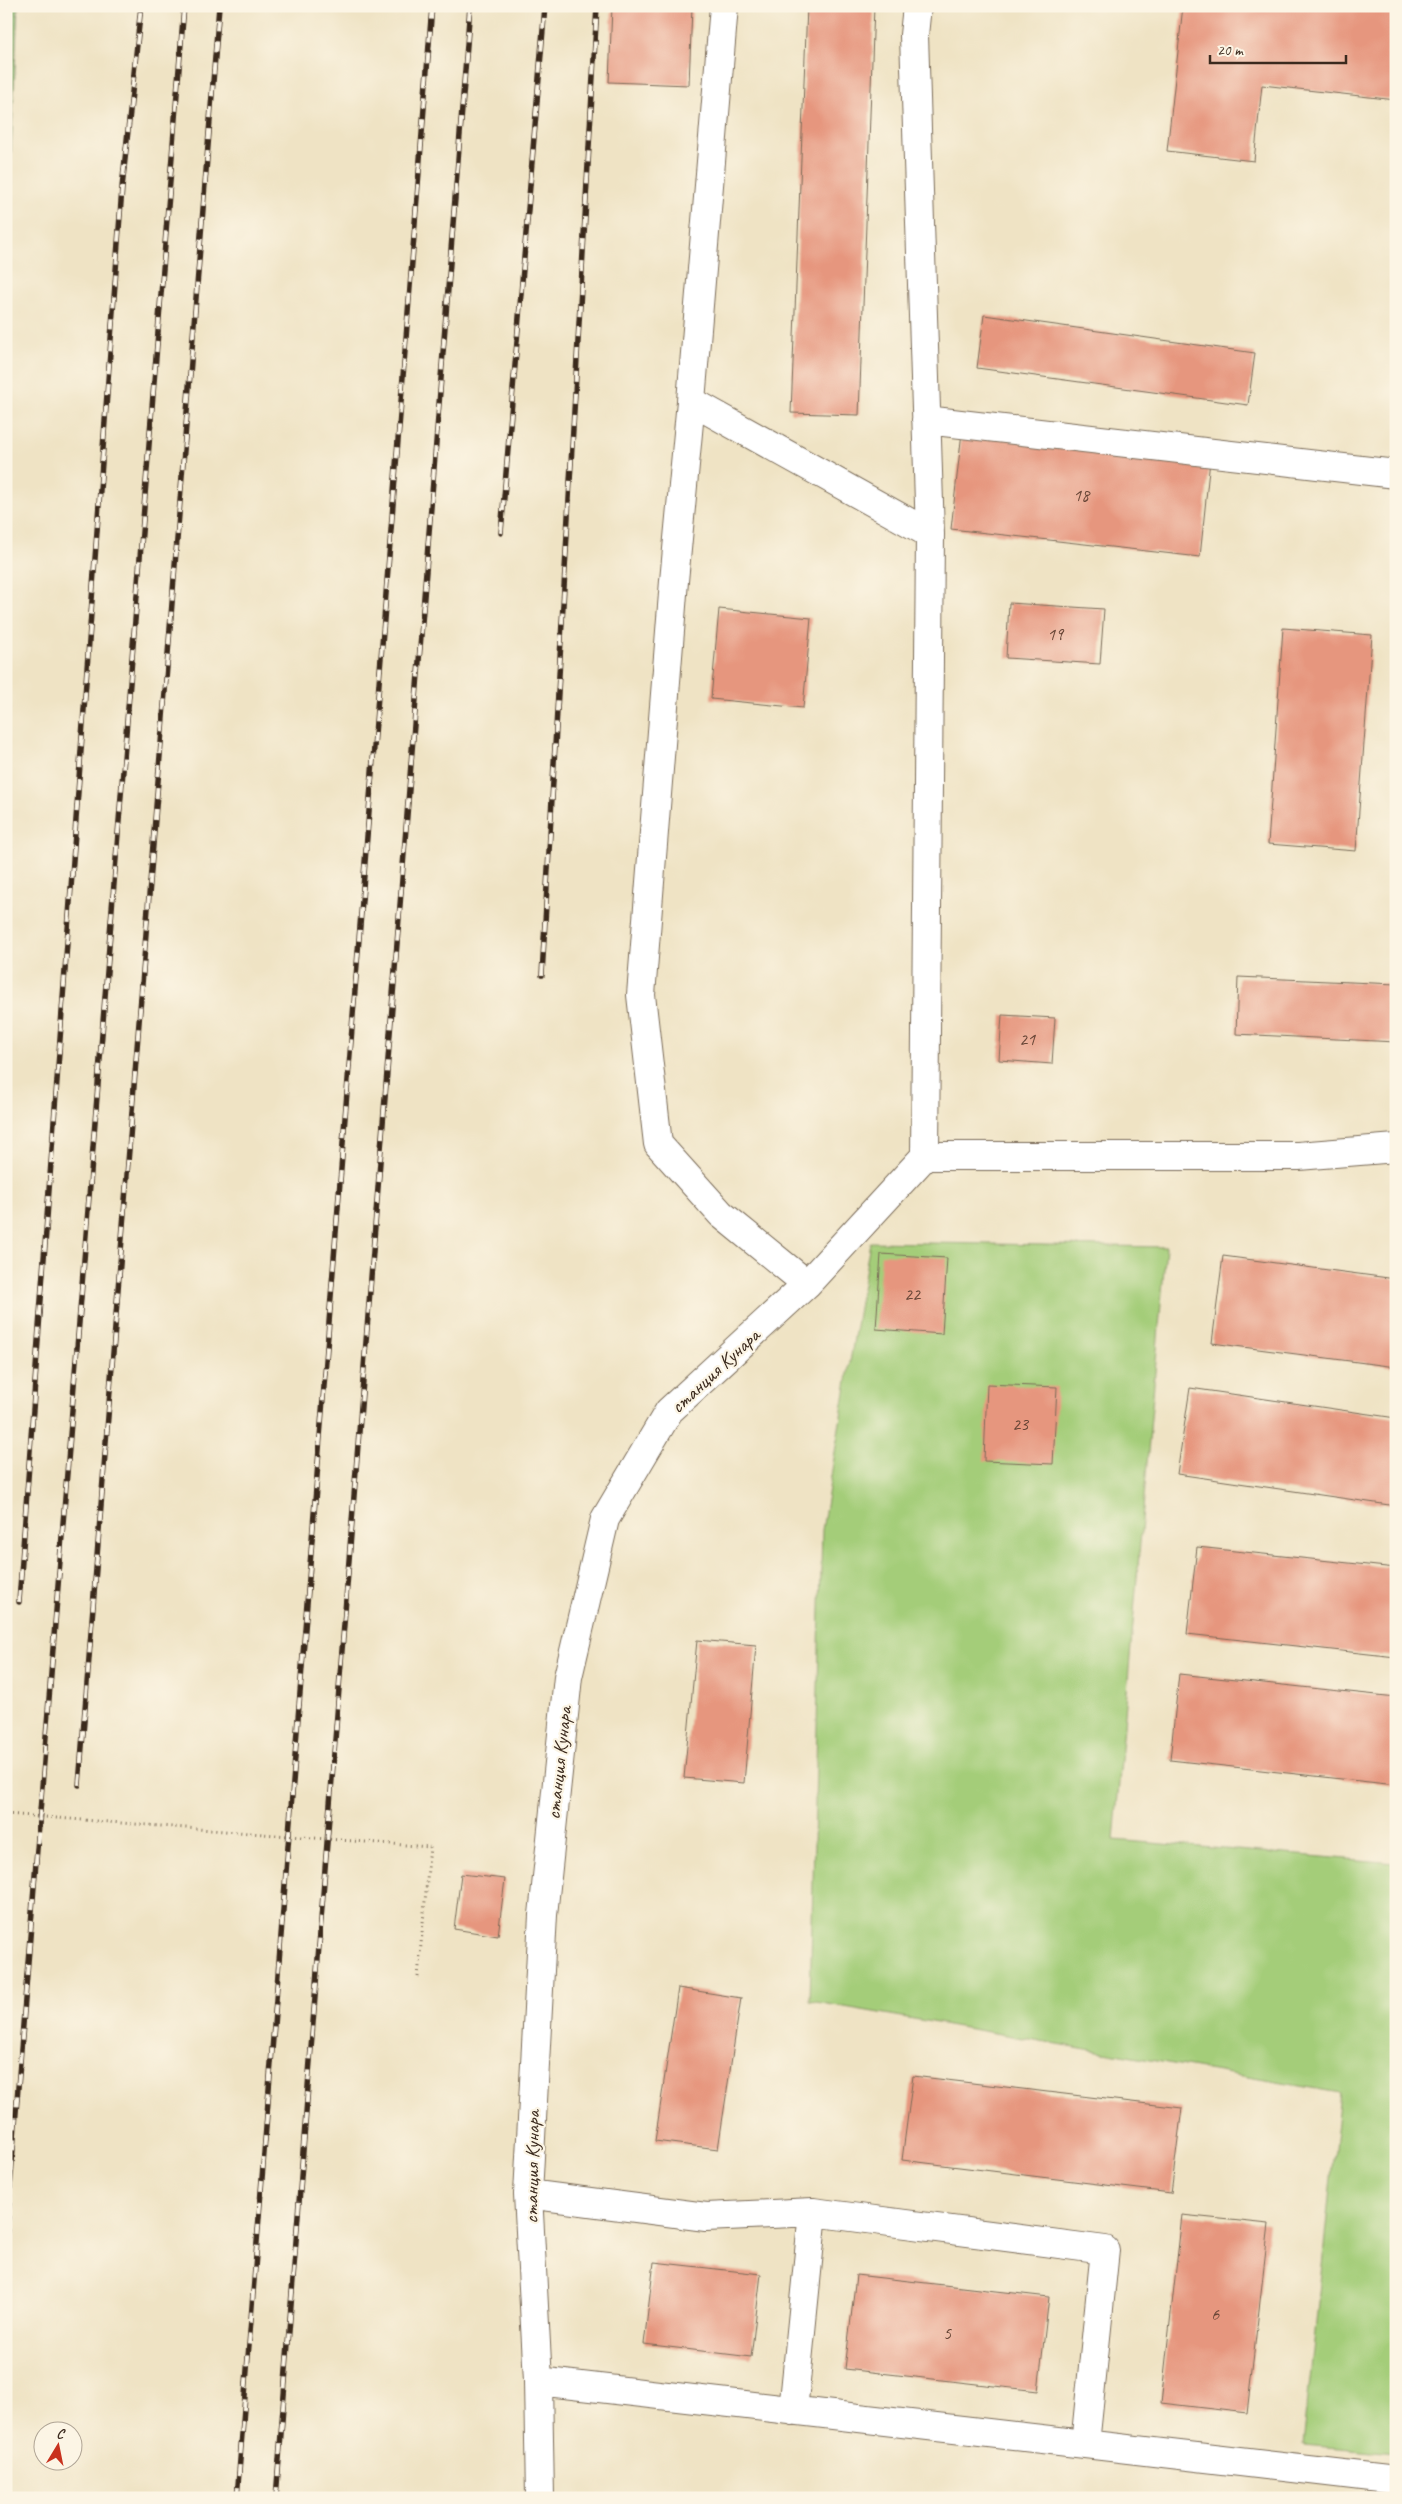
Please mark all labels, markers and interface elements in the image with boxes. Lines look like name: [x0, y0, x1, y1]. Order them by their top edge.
scale bar: [1210, 32, 1346, 64]
text: 20 m: [1217, 41, 1244, 60]
house number: 18: [1073, 484, 1091, 506]
house number: 19: [1047, 623, 1065, 645]
house number: 21: [1019, 1028, 1036, 1050]
house number: 22: [904, 1283, 922, 1305]
street label: станция Кунара: [665, 1322, 766, 1419]
house number: 23: [1012, 1413, 1030, 1435]
street label: станция Кунара: [541, 1704, 578, 1821]
street label: станция Кунара: [519, 2108, 546, 2224]
house number: 6: [1211, 2303, 1220, 2325]
house number: 5: [943, 2322, 952, 2344]
north arrow: [32, 2422, 82, 2472]
text: С: [55, 2425, 67, 2443]

